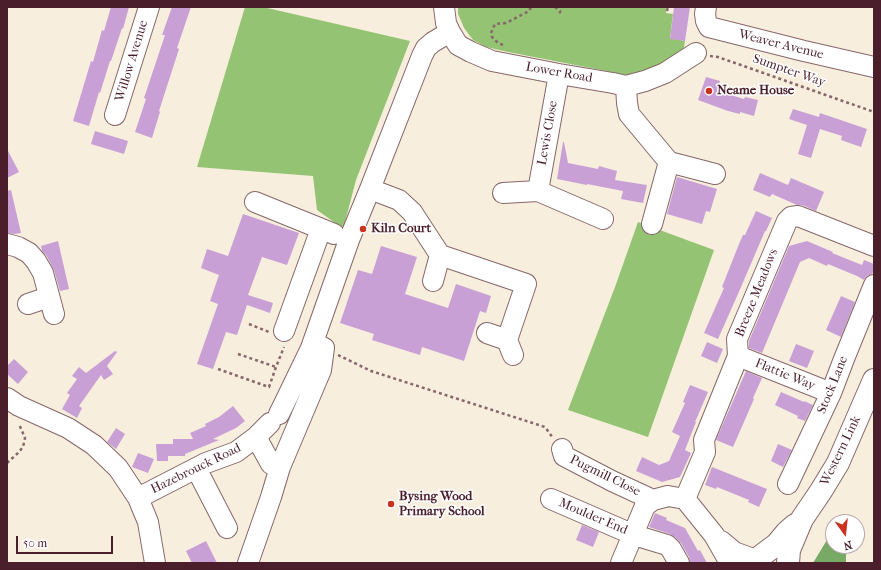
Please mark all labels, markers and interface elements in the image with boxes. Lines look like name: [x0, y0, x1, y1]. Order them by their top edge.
street label: Willow Avenue: [112, 18, 152, 104]
street label: Weaver Avenue: [737, 27, 825, 63]
street label: Sumpter Way: [751, 51, 827, 91]
street label: Lower Road: [524, 59, 594, 87]
place label: Neame House: [717, 83, 794, 99]
marker: Neame House: [704, 86, 714, 96]
street label: Lewis Close: [535, 99, 561, 167]
place label: Kiln Court: [371, 221, 431, 237]
marker: Kiln Court: [358, 224, 368, 234]
street label: Breeze Meadows: [732, 247, 782, 339]
street label: Stock Lane: [814, 354, 852, 416]
street label: Flattie Way: [753, 356, 817, 394]
street label: Western Link: [817, 413, 865, 489]
street label: Hazebrouck Road: [148, 440, 244, 498]
street label: Pugmill Close: [567, 452, 643, 500]
place label: Bysing Wood Primary School: [399, 489, 485, 520]
street label: Moulder End: [556, 495, 630, 539]
marker: Bysing Wood Primary School: [386, 499, 396, 509]
north arrow: [825, 514, 865, 554]
scale bar: [18, 528, 115, 554]
text: 50 m: [23, 536, 47, 550]
text: N: [842, 538, 854, 552]

